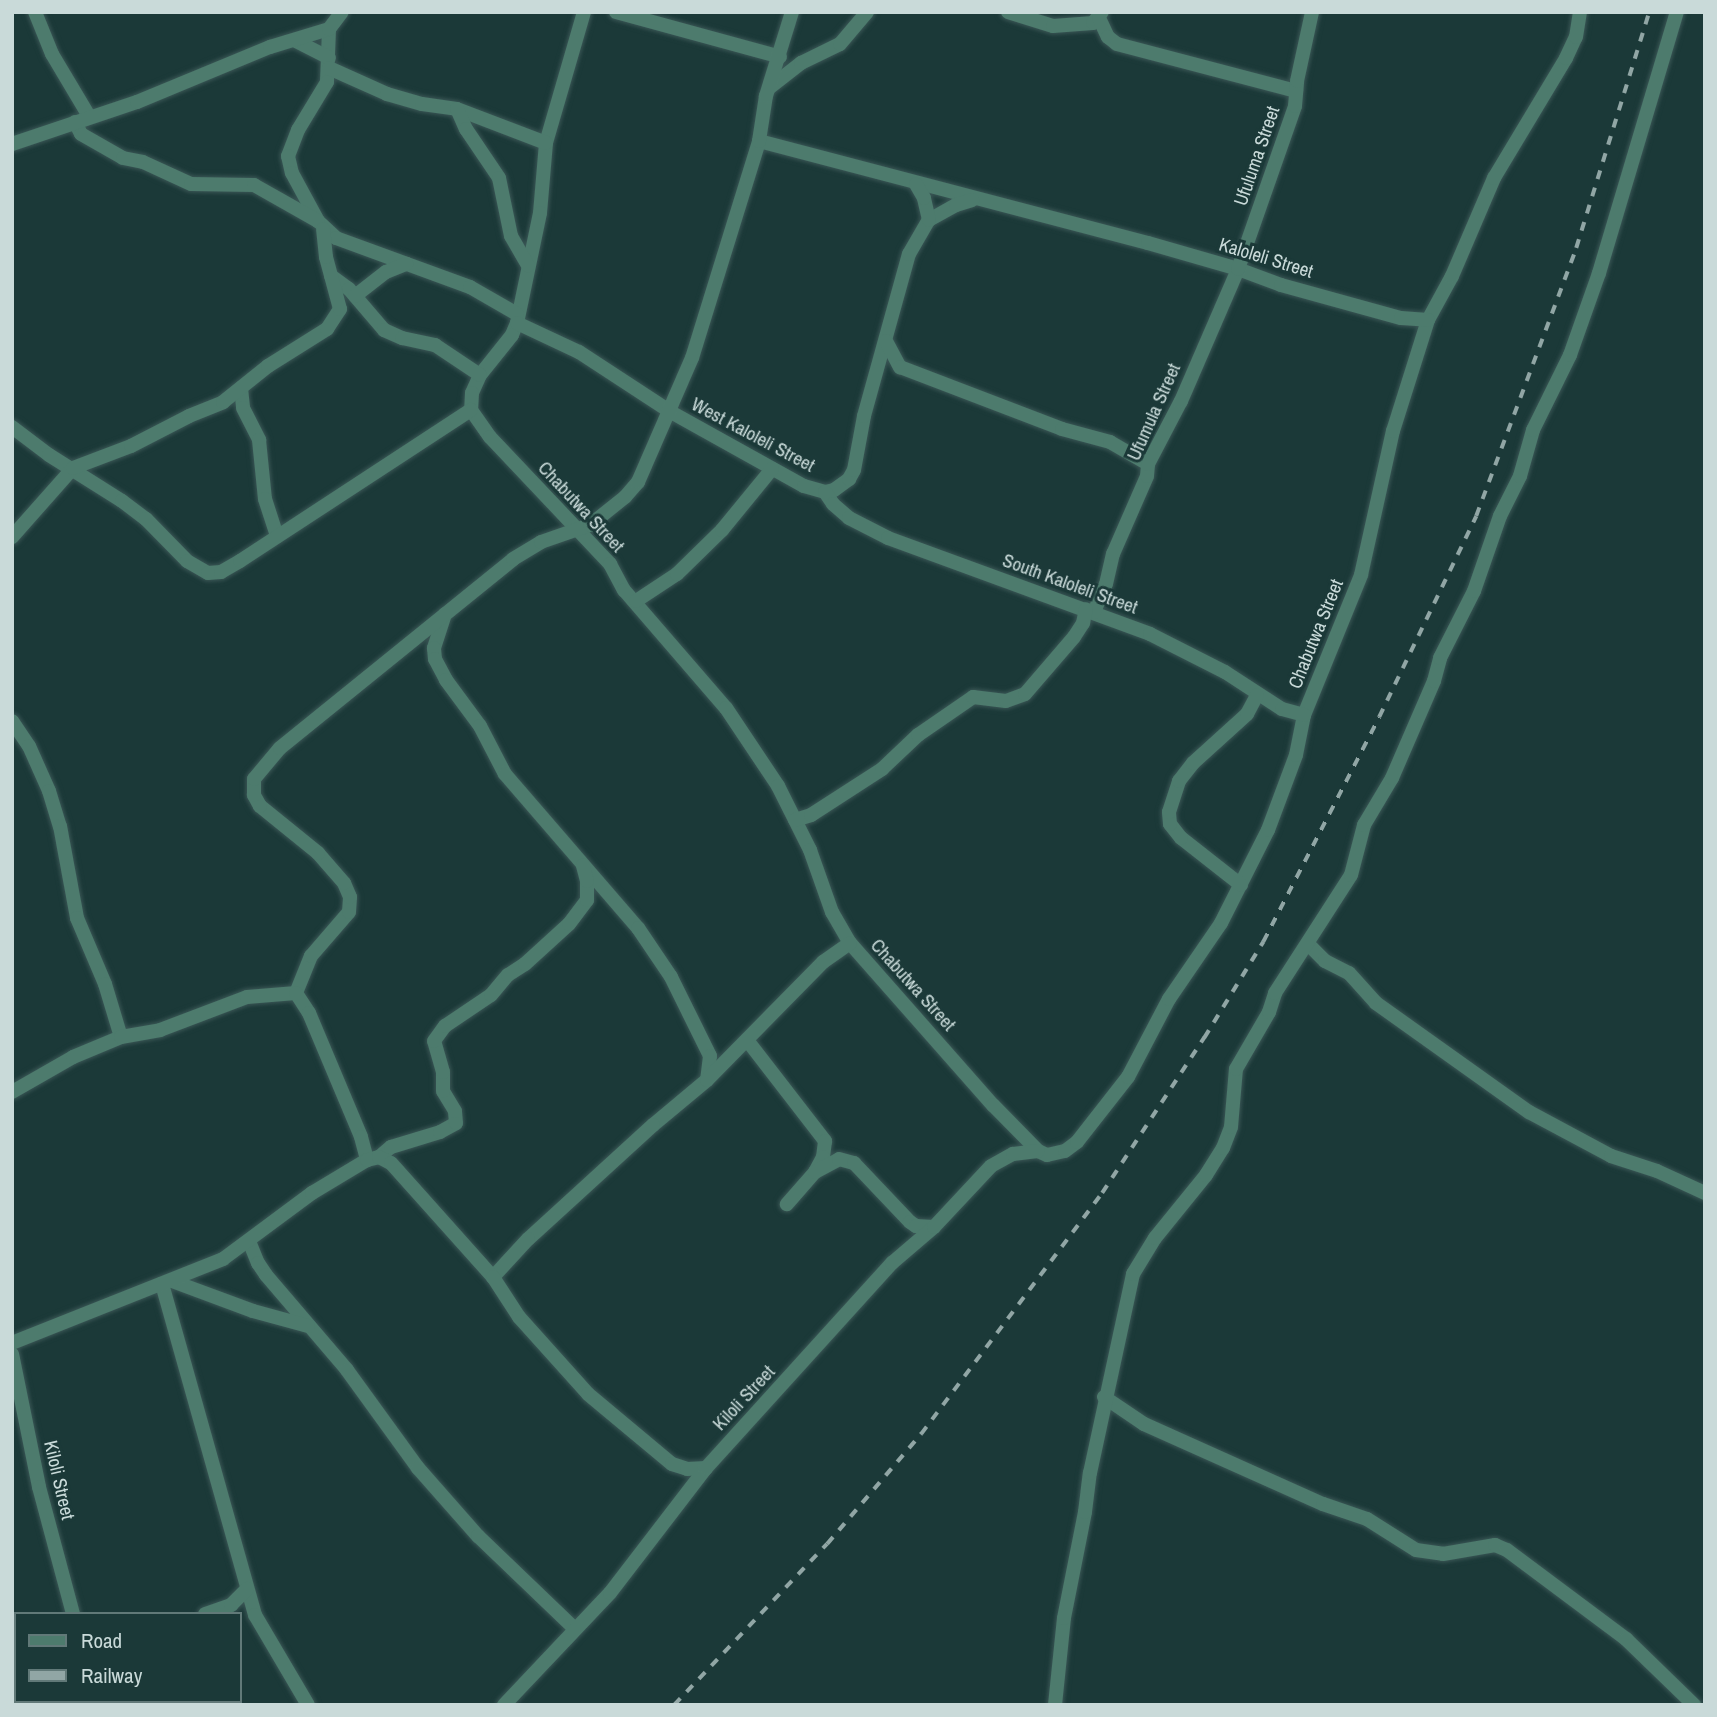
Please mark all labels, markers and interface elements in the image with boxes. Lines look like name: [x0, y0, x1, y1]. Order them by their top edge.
street label: Ufuluma Street: [1229, 103, 1285, 209]
street label: Kaloleli Street: [1216, 233, 1316, 283]
street label: Ufumula Street: [1122, 360, 1186, 464]
street label: West Kaloleli Street: [687, 393, 819, 477]
street label: Chabutwa Street: [533, 457, 629, 557]
street label: South Kaloleli Street: [999, 549, 1141, 619]
street label: Chabutwa Street: [1284, 576, 1348, 692]
street label: Chabutwa Street: [866, 934, 960, 1036]
street label: Kiloli Street: [708, 1361, 780, 1435]
street label: Kiloli Street: [39, 1438, 79, 1522]
legend: [14, 1612, 242, 1703]
text: Road: [81, 1626, 122, 1655]
text: Railway: [81, 1661, 142, 1690]

